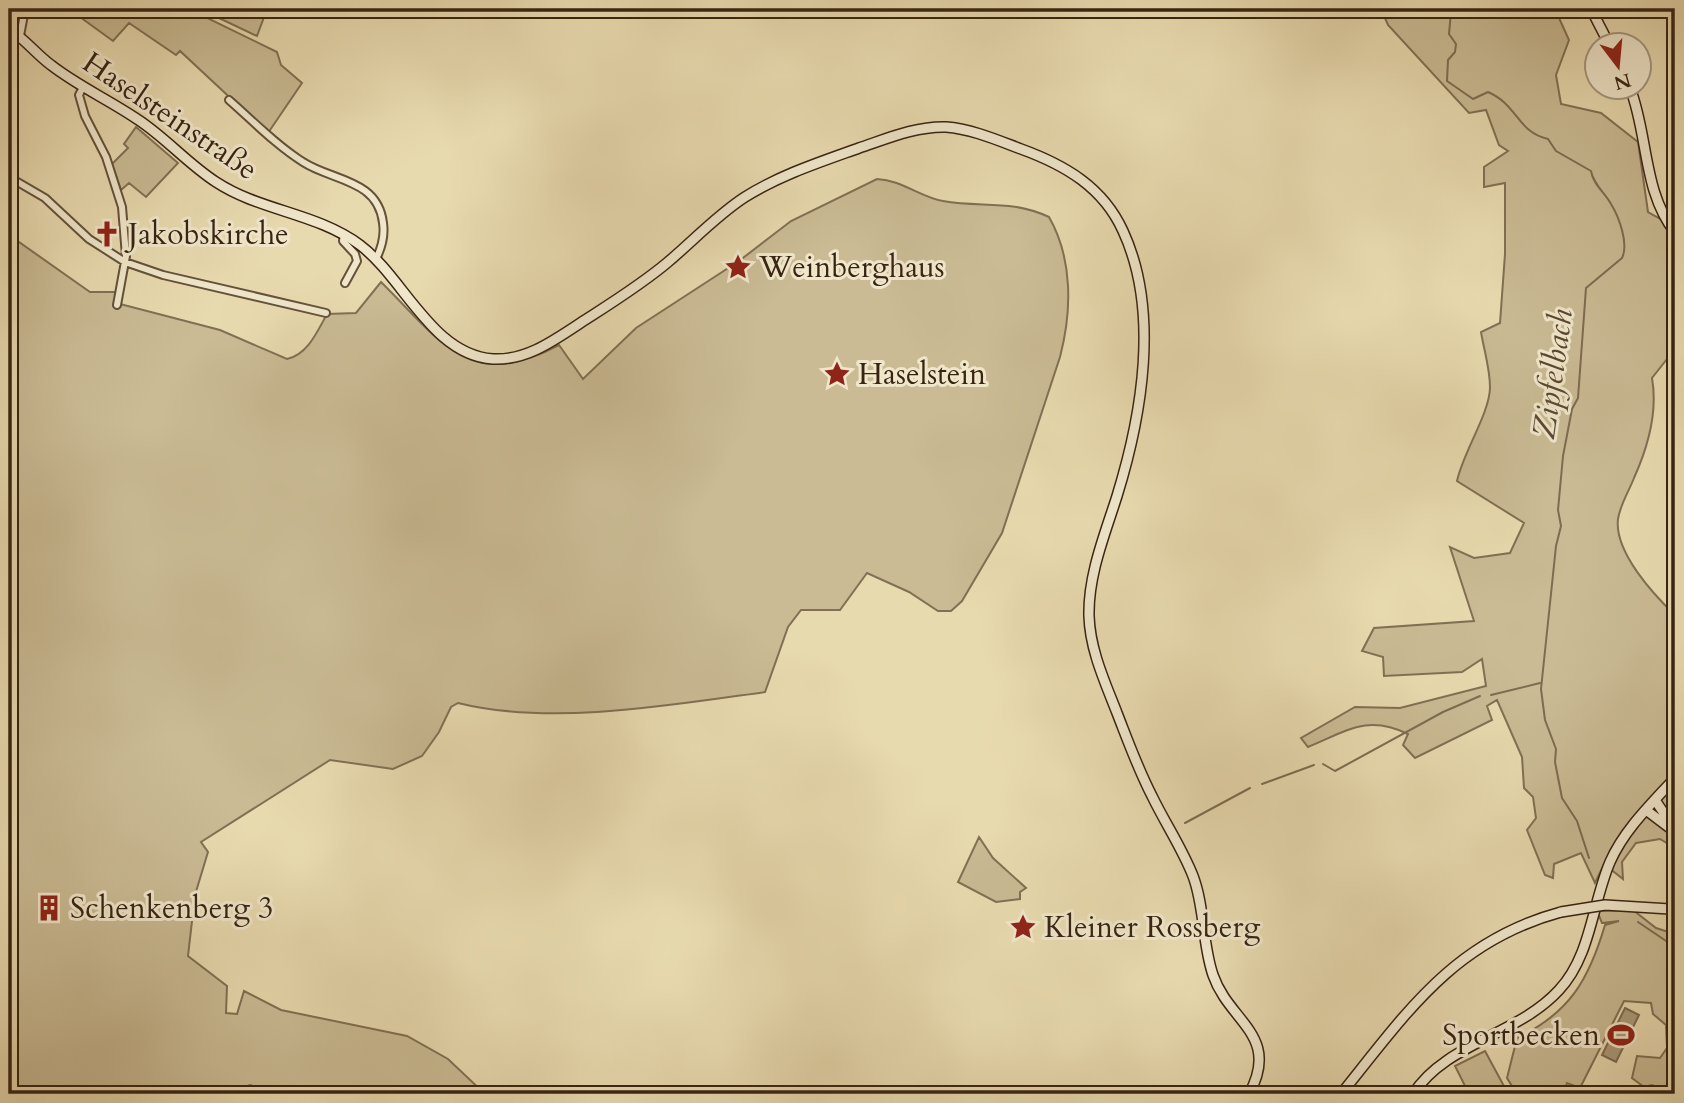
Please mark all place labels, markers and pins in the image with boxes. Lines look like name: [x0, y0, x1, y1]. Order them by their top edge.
place label: Jakobskirche: [124, 214, 289, 255]
church icon: Jakobskirche: [92, 219, 122, 249]
place label: Weinberghaus: [758, 247, 945, 288]
place icon: Weinberghaus: [723, 252, 753, 282]
place label: Haselstein: [858, 354, 986, 395]
place icon: Haselstein: [822, 359, 852, 389]
place label: Schenkenberg 3: [70, 888, 273, 929]
building icon: Schenkenberg 3: [34, 893, 64, 923]
place label: Kleiner Rossberg: [1044, 907, 1260, 948]
place icon: Kleiner Rossberg: [1008, 912, 1038, 942]
place label: Sportbecken: [1442, 1015, 1600, 1056]
sports icon: Sportbecken: [1606, 1020, 1636, 1050]

